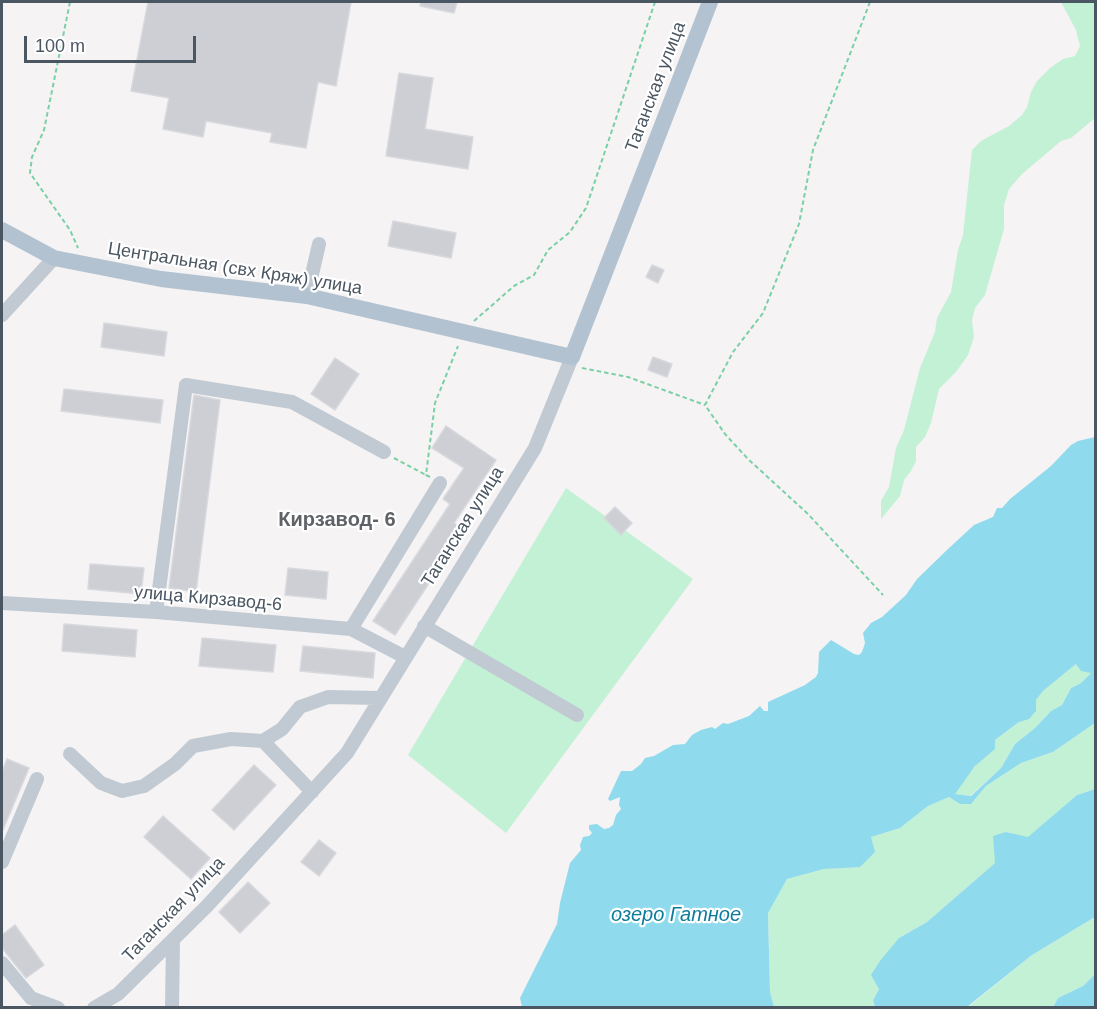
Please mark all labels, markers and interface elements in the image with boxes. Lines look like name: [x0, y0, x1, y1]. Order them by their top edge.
street label: Таганская улица: [621, 19, 691, 155]
scale bar: [27, 24, 200, 62]
text: 100 m: [35, 36, 85, 56]
street label: Центральная (свх Кряж) улица: [106, 238, 364, 300]
street label: Таганская улица: [417, 463, 509, 591]
district label: Кирзавод- 6: [278, 508, 396, 532]
street label: улица Кирзавод-6: [133, 582, 283, 616]
street label: Таганская улица: [118, 853, 230, 967]
water label: озеро Гатное: [611, 903, 741, 927]

